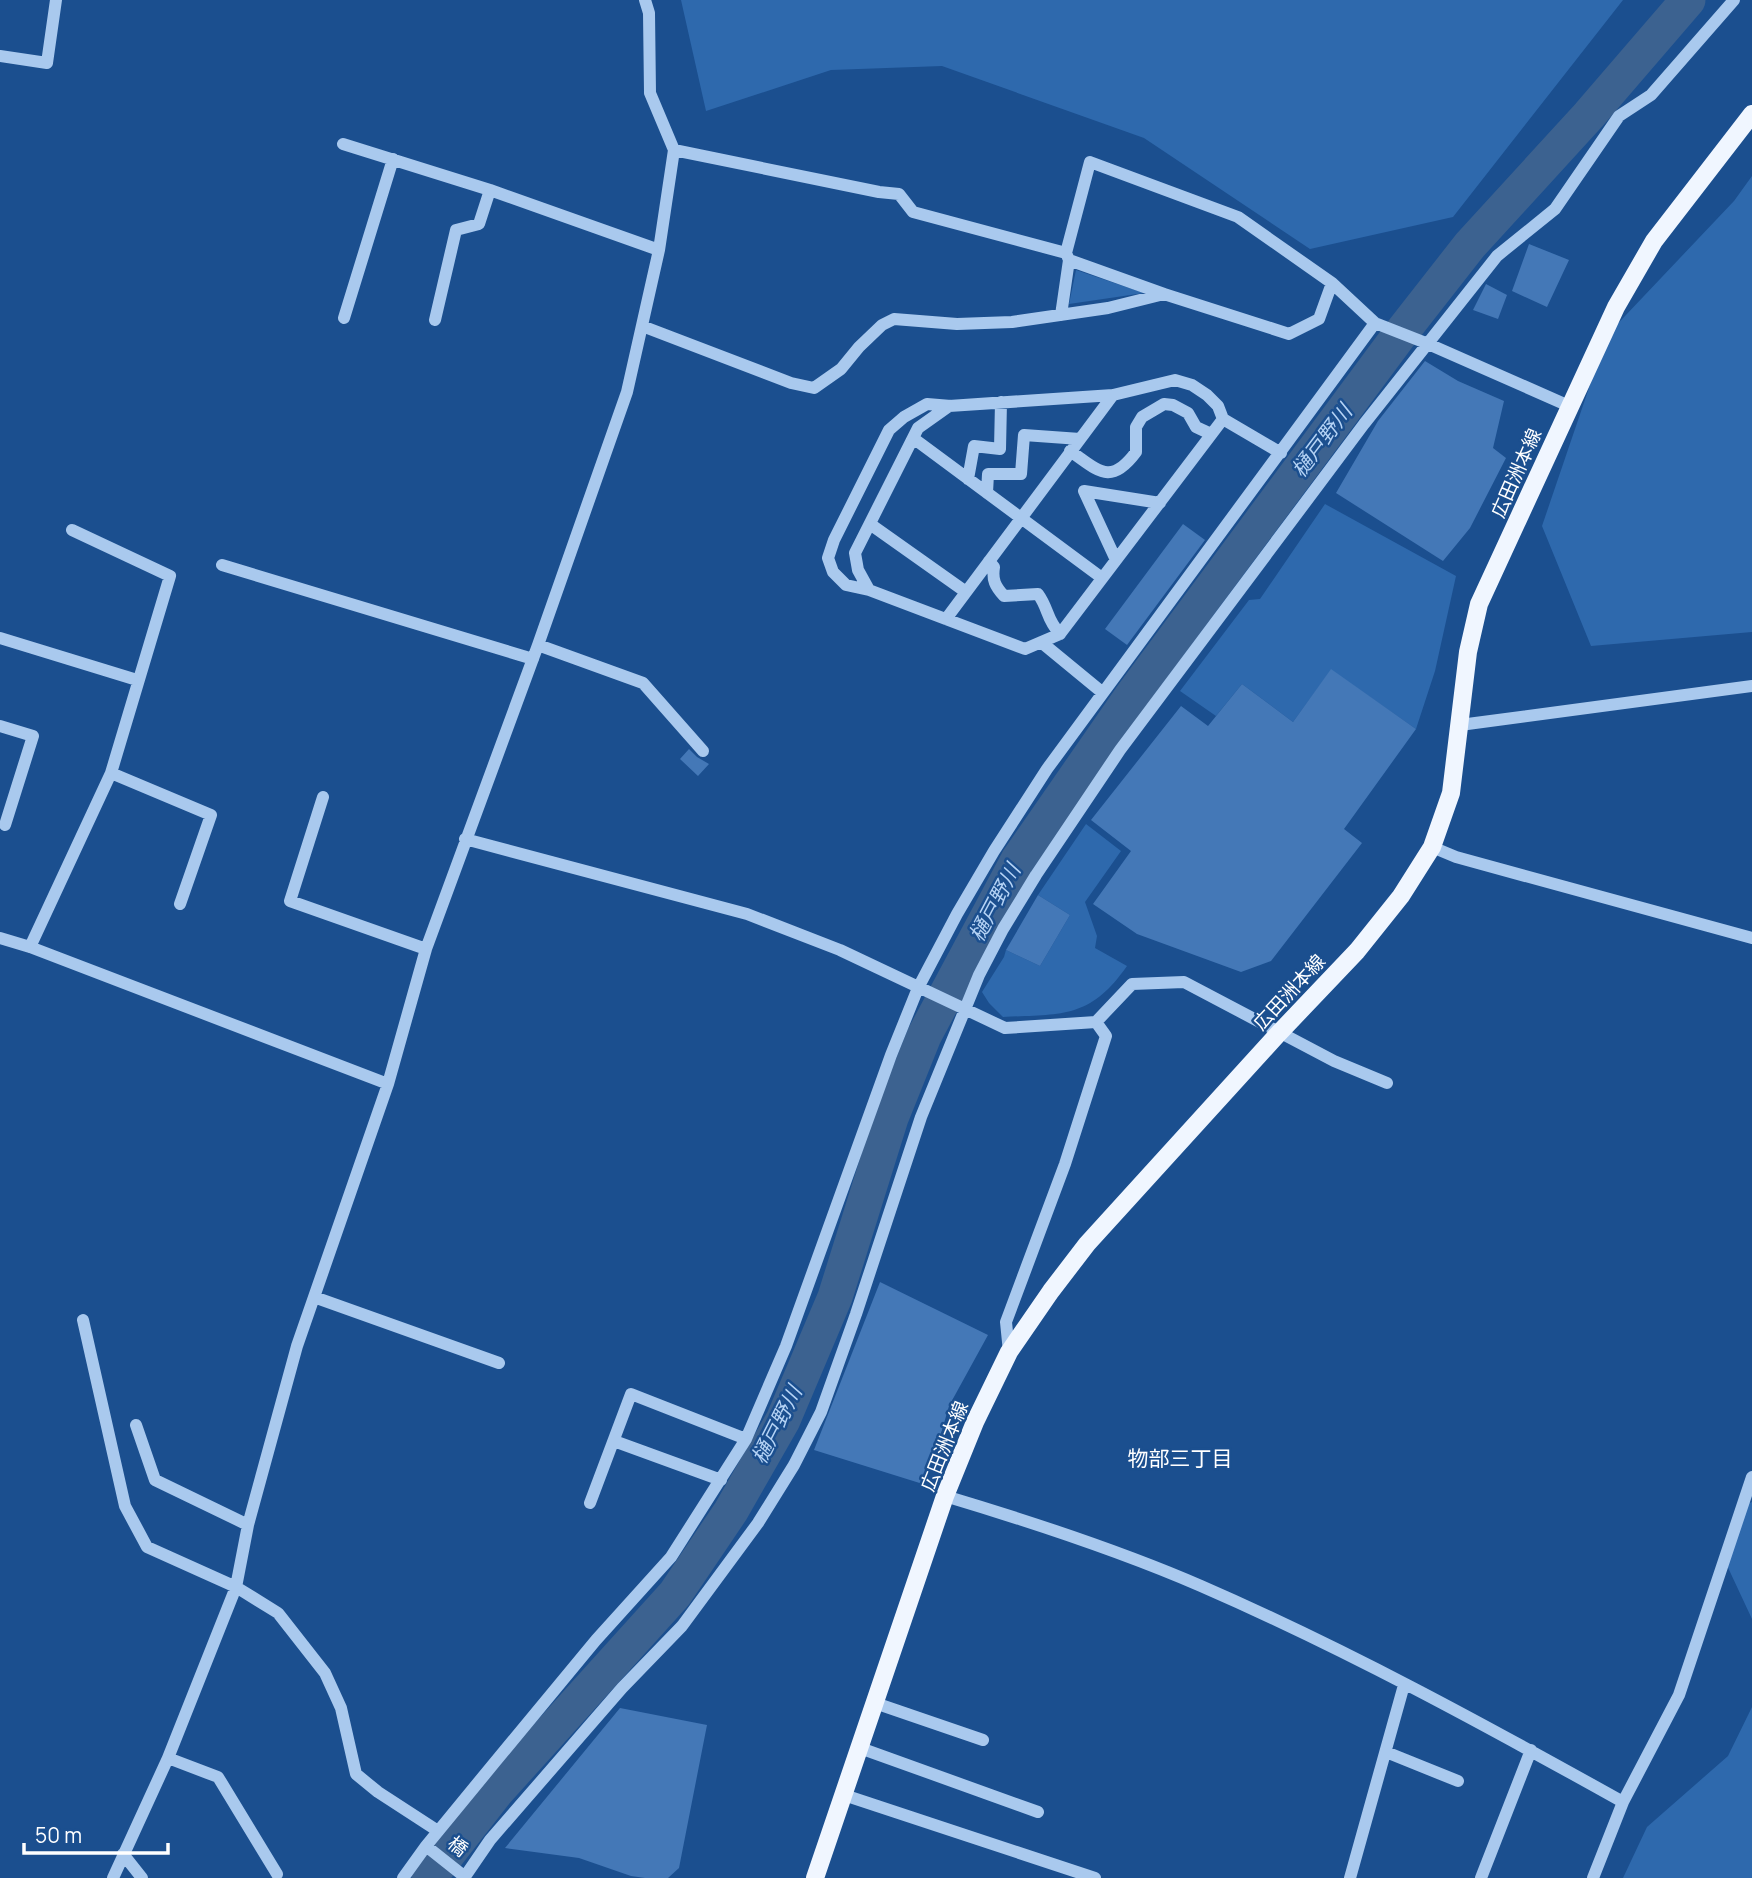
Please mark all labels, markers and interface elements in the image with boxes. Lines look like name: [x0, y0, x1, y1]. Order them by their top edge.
water label: 樋戸野川: [1285, 397, 1359, 482]
street label: 広田洲本線: [1485, 424, 1547, 522]
water label: 樋戸野川: [962, 857, 1027, 946]
street label: 広田洲本線: [1247, 948, 1331, 1036]
water label: 樋戸野川: [745, 1379, 809, 1468]
street label: 広田洲本線: [914, 1397, 974, 1495]
district label: 物部三丁目: [1128, 1444, 1233, 1472]
scale bar: [24, 1812, 168, 1856]
text: 50 m: [35, 1821, 82, 1849]
street label: 橋: [442, 1830, 474, 1862]

